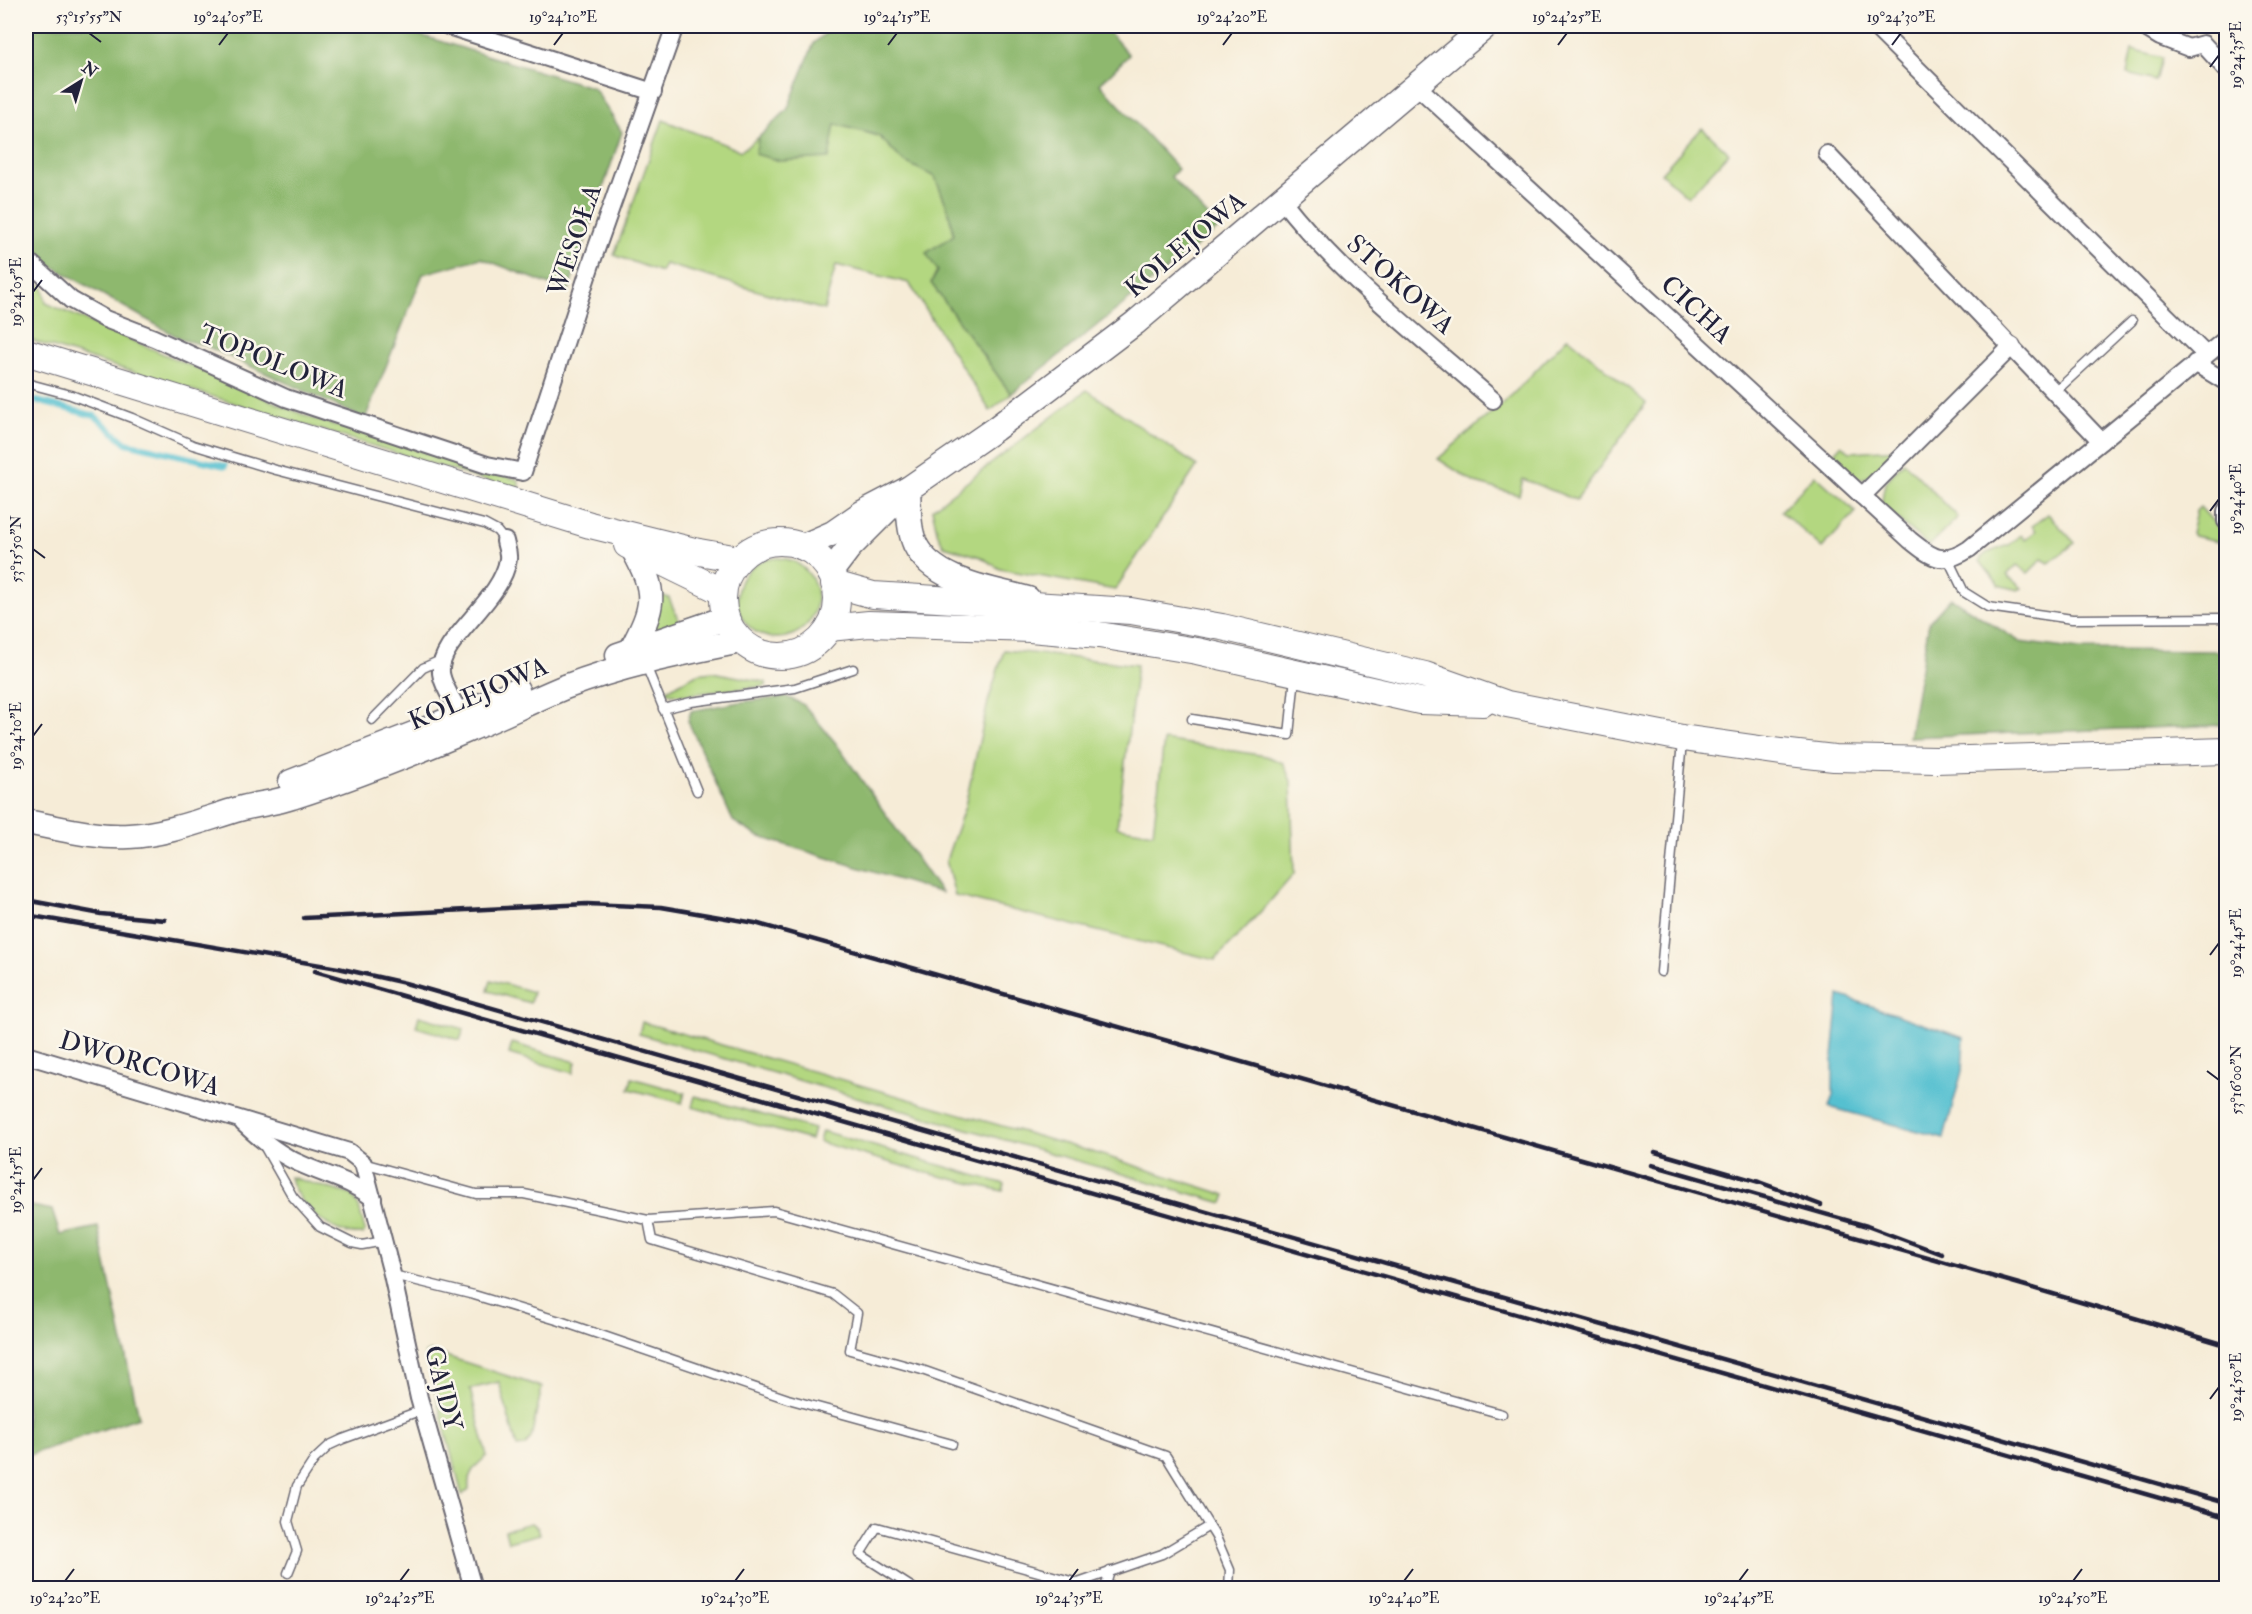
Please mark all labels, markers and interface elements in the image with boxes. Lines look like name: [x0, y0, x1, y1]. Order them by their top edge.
text: 53°15'55"N: [56, 8, 123, 27]
text: 19°24'05"E: [193, 8, 263, 27]
text: 19°24'10"E: [529, 8, 597, 27]
text: 19°24'15"E: [863, 8, 931, 27]
text: 19°24'20"E: [1197, 8, 1267, 27]
text: 19°24'25"E: [1532, 8, 1602, 27]
text: 19°24'30"E: [1867, 8, 1935, 27]
text: 19°24'35"E: [2227, 21, 2246, 89]
north arrow: [51, 51, 111, 111]
text: N: [77, 57, 102, 83]
street label: WESOŁA: [541, 180, 609, 302]
street label: KOLEJOWA: [1119, 185, 1253, 305]
street label: STOKOWA: [1340, 228, 1461, 342]
text: 19°24'05"E: [7, 257, 26, 327]
street label: CICHA: [1654, 269, 1739, 351]
street label: TOPOLOWA: [195, 318, 353, 406]
text: 19°24'40"E: [2227, 463, 2246, 534]
text: 53°15'50"N: [7, 515, 26, 583]
street label: KOLEJOWA: [404, 650, 553, 738]
text: 19°24'10"E: [7, 702, 26, 770]
text: 19°24'45"E: [2227, 908, 2246, 978]
street label: DWORCOWA: [55, 1024, 224, 1104]
text: 53°16'00"N: [2227, 1045, 2246, 1115]
text: 19°24'15"E: [7, 1146, 26, 1214]
street label: GAJDY: [417, 1342, 469, 1435]
text: 19°24'50"E: [2227, 1352, 2246, 1422]
text: 19°24'20"E: [30, 1589, 100, 1608]
text: 19°24'25"E: [365, 1589, 435, 1608]
text: 19°24'30"E: [701, 1589, 769, 1608]
text: 19°24'35"E: [1035, 1589, 1103, 1608]
text: 19°24'40"E: [1369, 1589, 1440, 1608]
text: 19°24'45"E: [1704, 1589, 1774, 1608]
text: 19°24'50"E: [2038, 1589, 2108, 1608]

